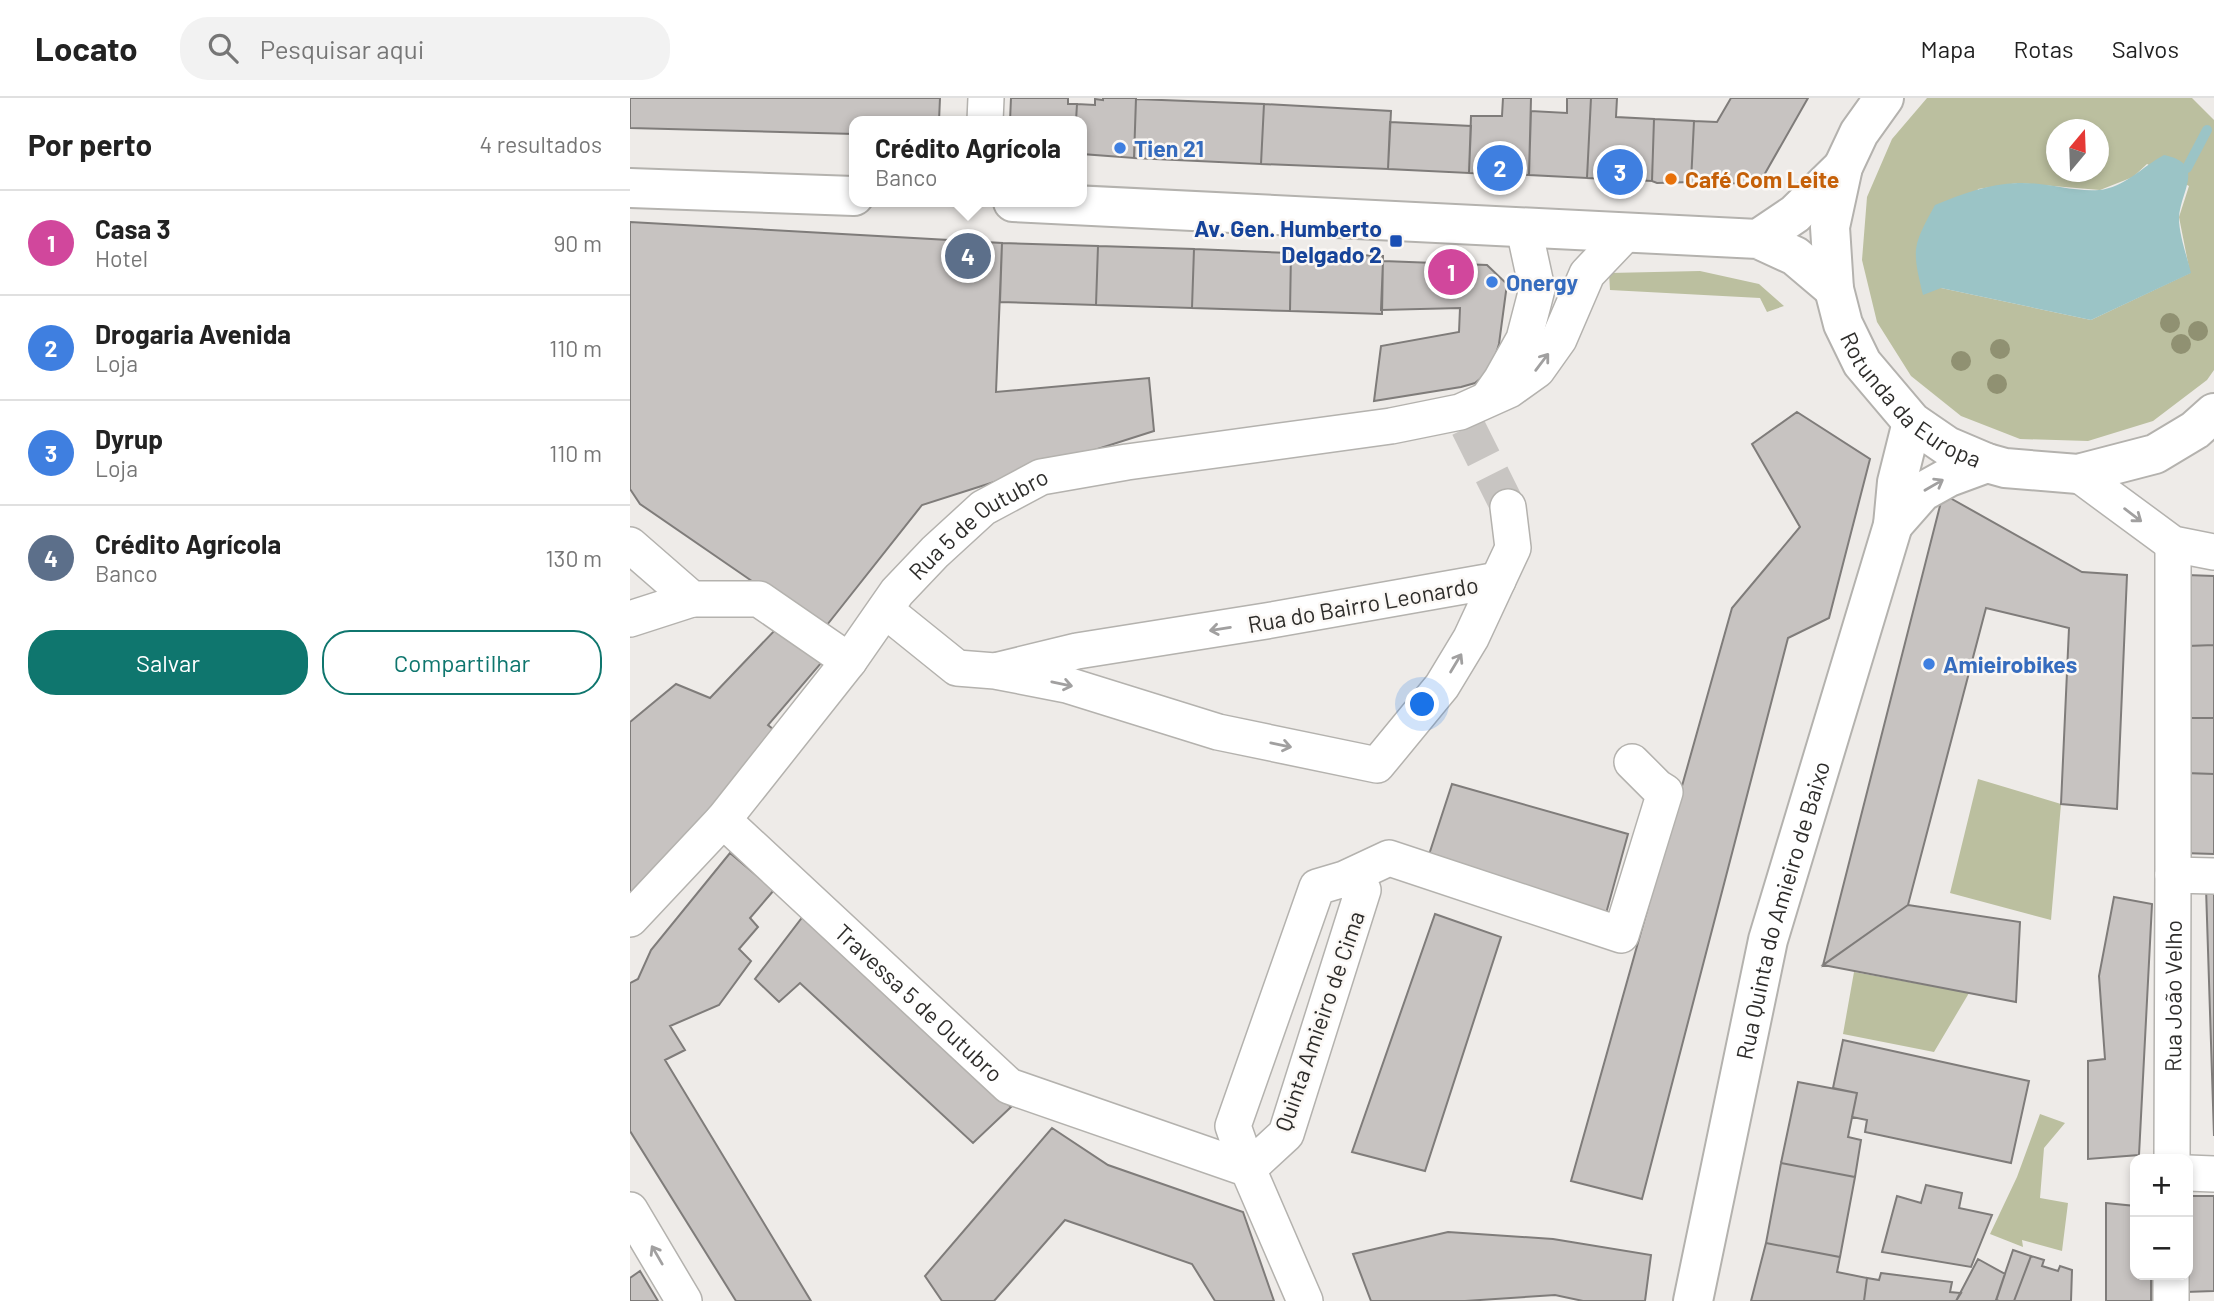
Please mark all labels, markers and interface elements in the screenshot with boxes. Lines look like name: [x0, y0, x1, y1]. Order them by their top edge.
search box: [180, 17, 670, 80]
text: Locato: [35, 28, 138, 68]
icon: search: [204, 29, 242, 67]
text: Pesquisar aqui: [260, 33, 424, 64]
text: Mapa: [1921, 34, 1976, 63]
text: Rotas: [2014, 34, 2074, 63]
text: Salvos: [2112, 34, 2179, 63]
popup: [849, 116, 1087, 207]
north arrow: [2046, 119, 2109, 182]
text: Por perto: [28, 126, 152, 162]
text: 4 resultados: [479, 130, 602, 158]
text: Crédito Agrícola: [875, 132, 1061, 163]
place label: Tien 21: [1134, 134, 1204, 162]
marker: Tien 21: [1112, 140, 1128, 156]
pin: 2: [1477, 142, 1523, 194]
pin: 3: [1597, 146, 1643, 198]
text: Banco: [875, 163, 938, 191]
place label: Café Com Leite: [1685, 165, 1839, 193]
marker: Café Com Leite: [1663, 171, 1679, 187]
text: Casa 3: [95, 213, 170, 244]
place label: Av. Gen. Humberto Delgado 2: [1194, 214, 1382, 268]
text: 1: [47, 229, 55, 257]
text: 90 m: [553, 229, 602, 257]
pin: 4: [945, 230, 991, 282]
marker: Av. Gen. Humberto Delgado 2: [1388, 233, 1404, 249]
text: Hotel: [95, 244, 148, 272]
pin: 1: [1428, 246, 1474, 298]
place label: Onergy: [1506, 268, 1578, 296]
marker: Onergy: [1484, 274, 1500, 290]
text: Drogaria Avenida: [95, 318, 291, 349]
street label: Rotunda da Europa: [1835, 327, 1986, 473]
text: 2: [45, 334, 57, 362]
text: 110 m: [549, 334, 602, 362]
text: Loja: [95, 349, 138, 377]
one-way arrow: [1535, 353, 1549, 372]
text: Dyrup: [95, 423, 163, 454]
text: 3: [45, 439, 57, 467]
text: 110 m: [549, 439, 602, 467]
text: Loja: [95, 454, 138, 482]
street label: Rua 5 de Outubro: [902, 462, 1053, 585]
one-way arrow: [1923, 478, 1944, 491]
one-way arrow: [2123, 508, 2142, 522]
text: Crédito Agrícola: [95, 528, 281, 559]
text: 4: [44, 544, 58, 572]
text: 130 m: [545, 544, 602, 572]
text: Banco: [95, 559, 158, 587]
street label: Rua do Bairro Leonardo: [1246, 570, 1480, 638]
one-way arrow: [1210, 622, 1232, 635]
button: Salvar: [28, 630, 308, 695]
button: Compartilhar: [322, 630, 602, 695]
place label: Amieirobikes: [1943, 650, 2077, 678]
one-way arrow: [1449, 654, 1463, 674]
marker: Amieirobikes: [1921, 656, 1937, 672]
one-way arrow: [1050, 678, 1073, 692]
your location: [1405, 687, 1439, 721]
one-way arrow: [1269, 739, 1292, 752]
street label: Rua Quinta do Amieiro de Baixo: [1730, 758, 1835, 1062]
street label: Quinta Amieiro de Cima: [1268, 907, 1370, 1135]
street label: Travessa 5 de Outubro: [829, 918, 1009, 1087]
street label: Rua João Velho: [2158, 920, 2187, 1072]
map controls: [2130, 1154, 2193, 1280]
button: +: [2130, 1154, 2193, 1217]
button: −: [2130, 1217, 2193, 1280]
one-way arrow: [650, 1246, 664, 1266]

